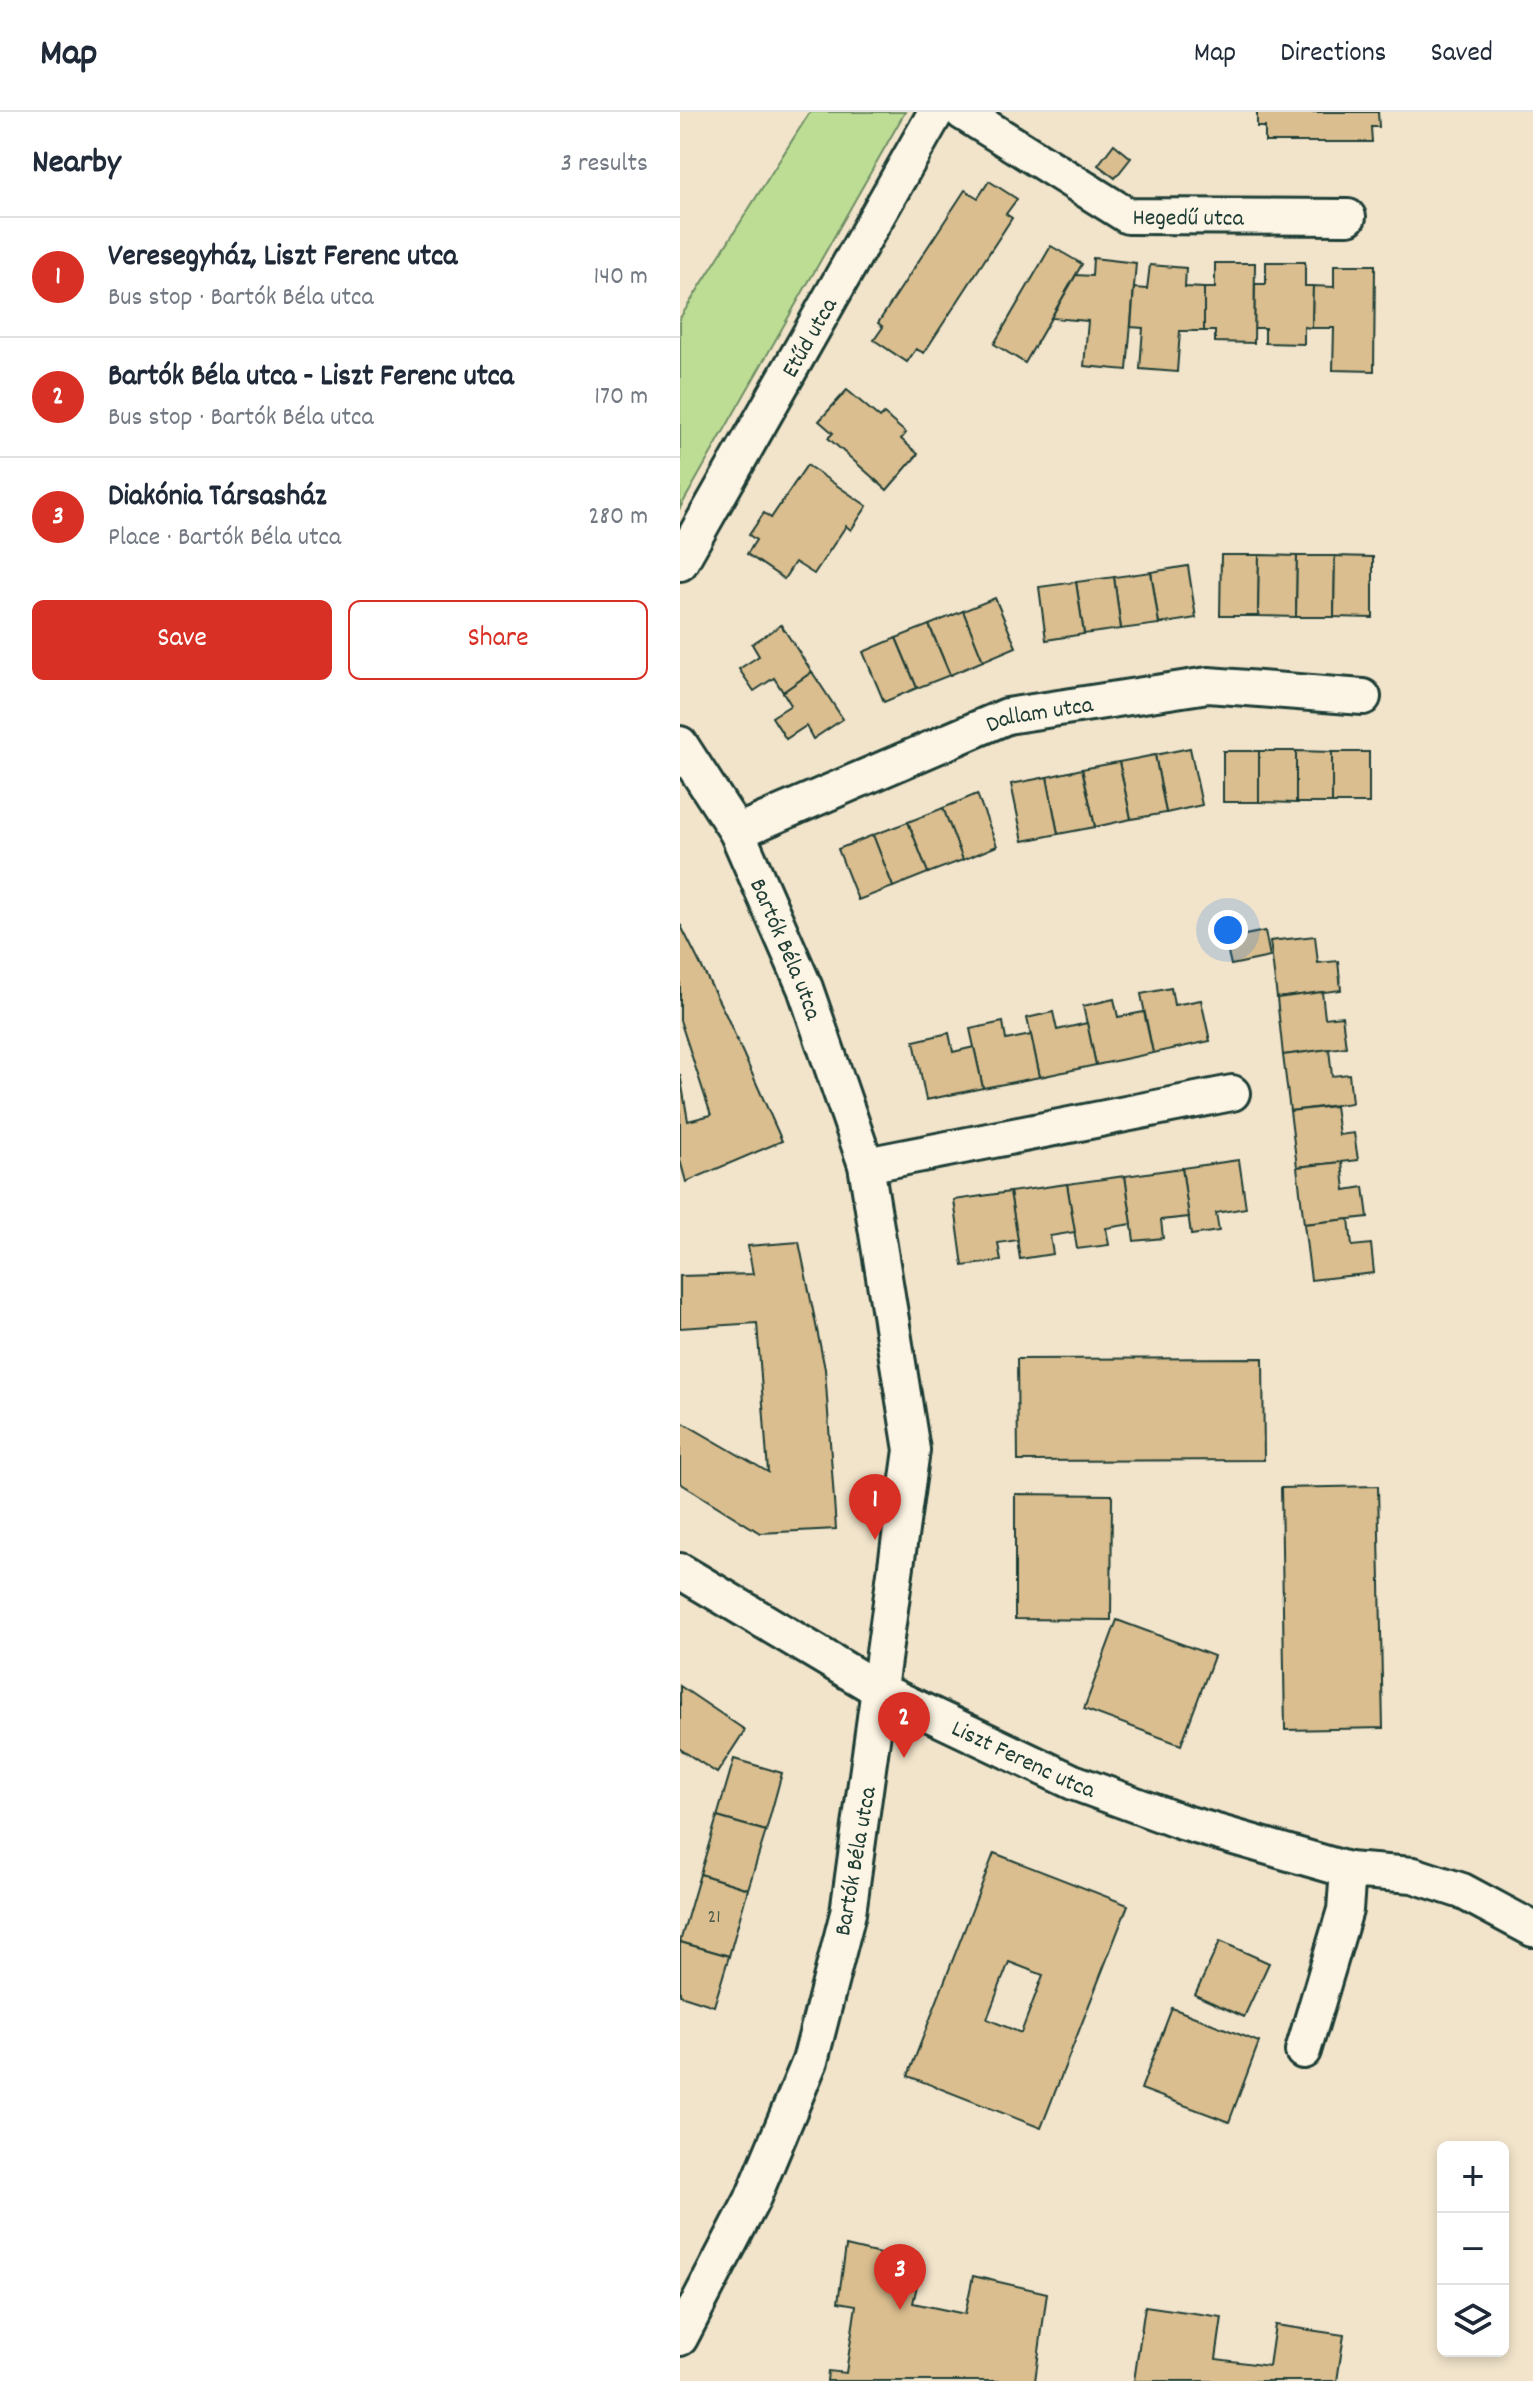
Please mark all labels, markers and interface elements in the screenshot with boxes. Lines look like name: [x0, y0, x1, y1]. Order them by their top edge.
text: Map: [40, 28, 98, 83]
text: Map: [1194, 35, 1236, 75]
text: Directions: [1280, 35, 1386, 75]
text: Saved: [1430, 35, 1493, 75]
text: Nearby: [32, 140, 121, 189]
text: 3 results: [561, 146, 648, 183]
street label: Hegedű utca: [1132, 202, 1245, 237]
text: Veresegyház, Liszt Ferenc utca: [108, 237, 457, 280]
text: 1: [55, 259, 61, 296]
text: 140 m: [594, 259, 648, 296]
text: Bus stop · Bartók Béla utca: [108, 280, 374, 317]
street label: Etűd utca: [775, 291, 848, 385]
text: Bartók Béla utca - Liszt Ferenc utca: [108, 357, 514, 400]
text: 2: [52, 379, 64, 416]
text: 170 m: [594, 379, 648, 416]
text: Bus stop · Bartók Béla utca: [108, 400, 374, 437]
text: Diakónia Társasház: [108, 477, 327, 520]
text: 3: [52, 499, 64, 536]
text: 280 m: [588, 499, 648, 536]
text: Place · Bartók Béla utca: [108, 520, 341, 557]
button: Save: [32, 600, 332, 680]
button: Share: [348, 600, 648, 680]
street label: Dallam utca: [981, 689, 1096, 743]
street label: Bartók Béla utca: [739, 874, 829, 1026]
your location: [1208, 910, 1248, 950]
pin: 1: [849, 1474, 901, 1540]
pin: 2: [878, 1692, 930, 1758]
street label: Liszt Ferenc utca: [945, 1713, 1100, 1809]
street label: Bartók Béla utca: [827, 1784, 887, 1939]
house number: 21: [707, 1904, 721, 1932]
map controls: [1437, 2141, 1509, 2357]
button: +: [1437, 2141, 1509, 2213]
button: −: [1437, 2213, 1509, 2285]
pin: 3: [874, 2244, 926, 2310]
button: layers: [1437, 2285, 1509, 2357]

